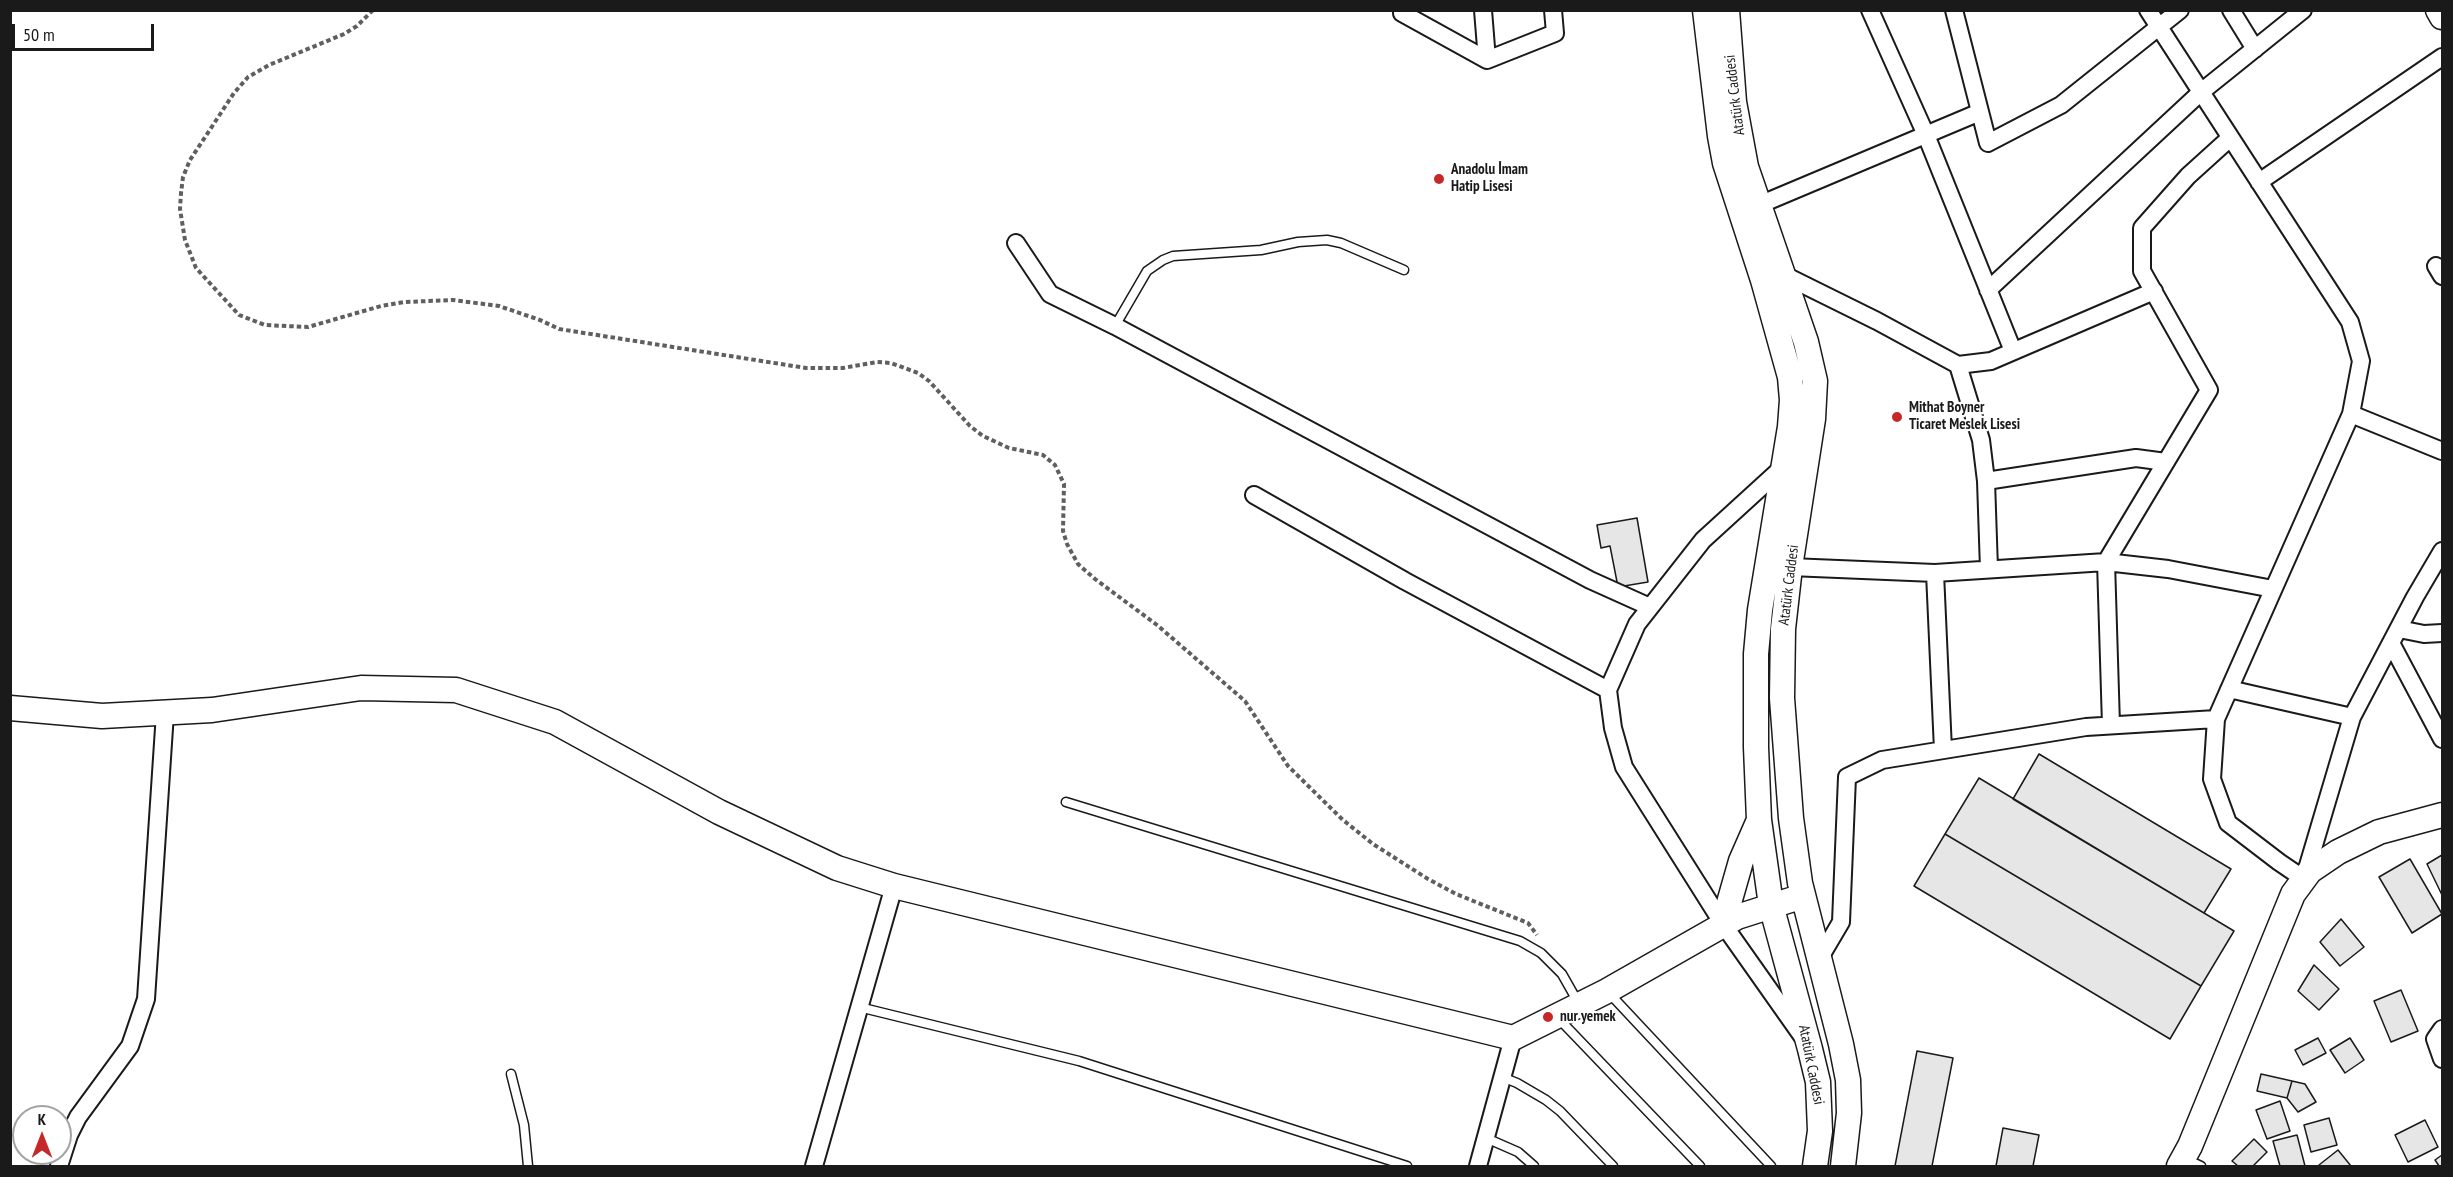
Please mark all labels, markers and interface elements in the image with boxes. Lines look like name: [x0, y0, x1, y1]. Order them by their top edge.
scale bar: [15, 12, 158, 50]
text: 50 m: [23, 23, 55, 46]
street label: Atatürk Caddesi: [1721, 54, 1749, 136]
place label: Anadolu İmam Hatip Lisesi: [1451, 161, 1528, 196]
marker: Anadolu İmam Hatip Lisesi: [1432, 172, 1446, 186]
place label: Mithat Boyner Ticaret Meslek Lisesi: [1909, 399, 2020, 434]
marker: Mithat Boyner Ticaret Meslek Lisesi: [1890, 410, 1904, 424]
street label: Atatürk Caddesi: [1775, 544, 1803, 626]
place label: nur yemek: [1560, 1008, 1616, 1026]
marker: nur yemek: [1541, 1010, 1555, 1024]
street label: Atatürk Caddesi: [1794, 1024, 1828, 1106]
north arrow: [12, 1105, 72, 1165]
text: K: [38, 1109, 46, 1129]

